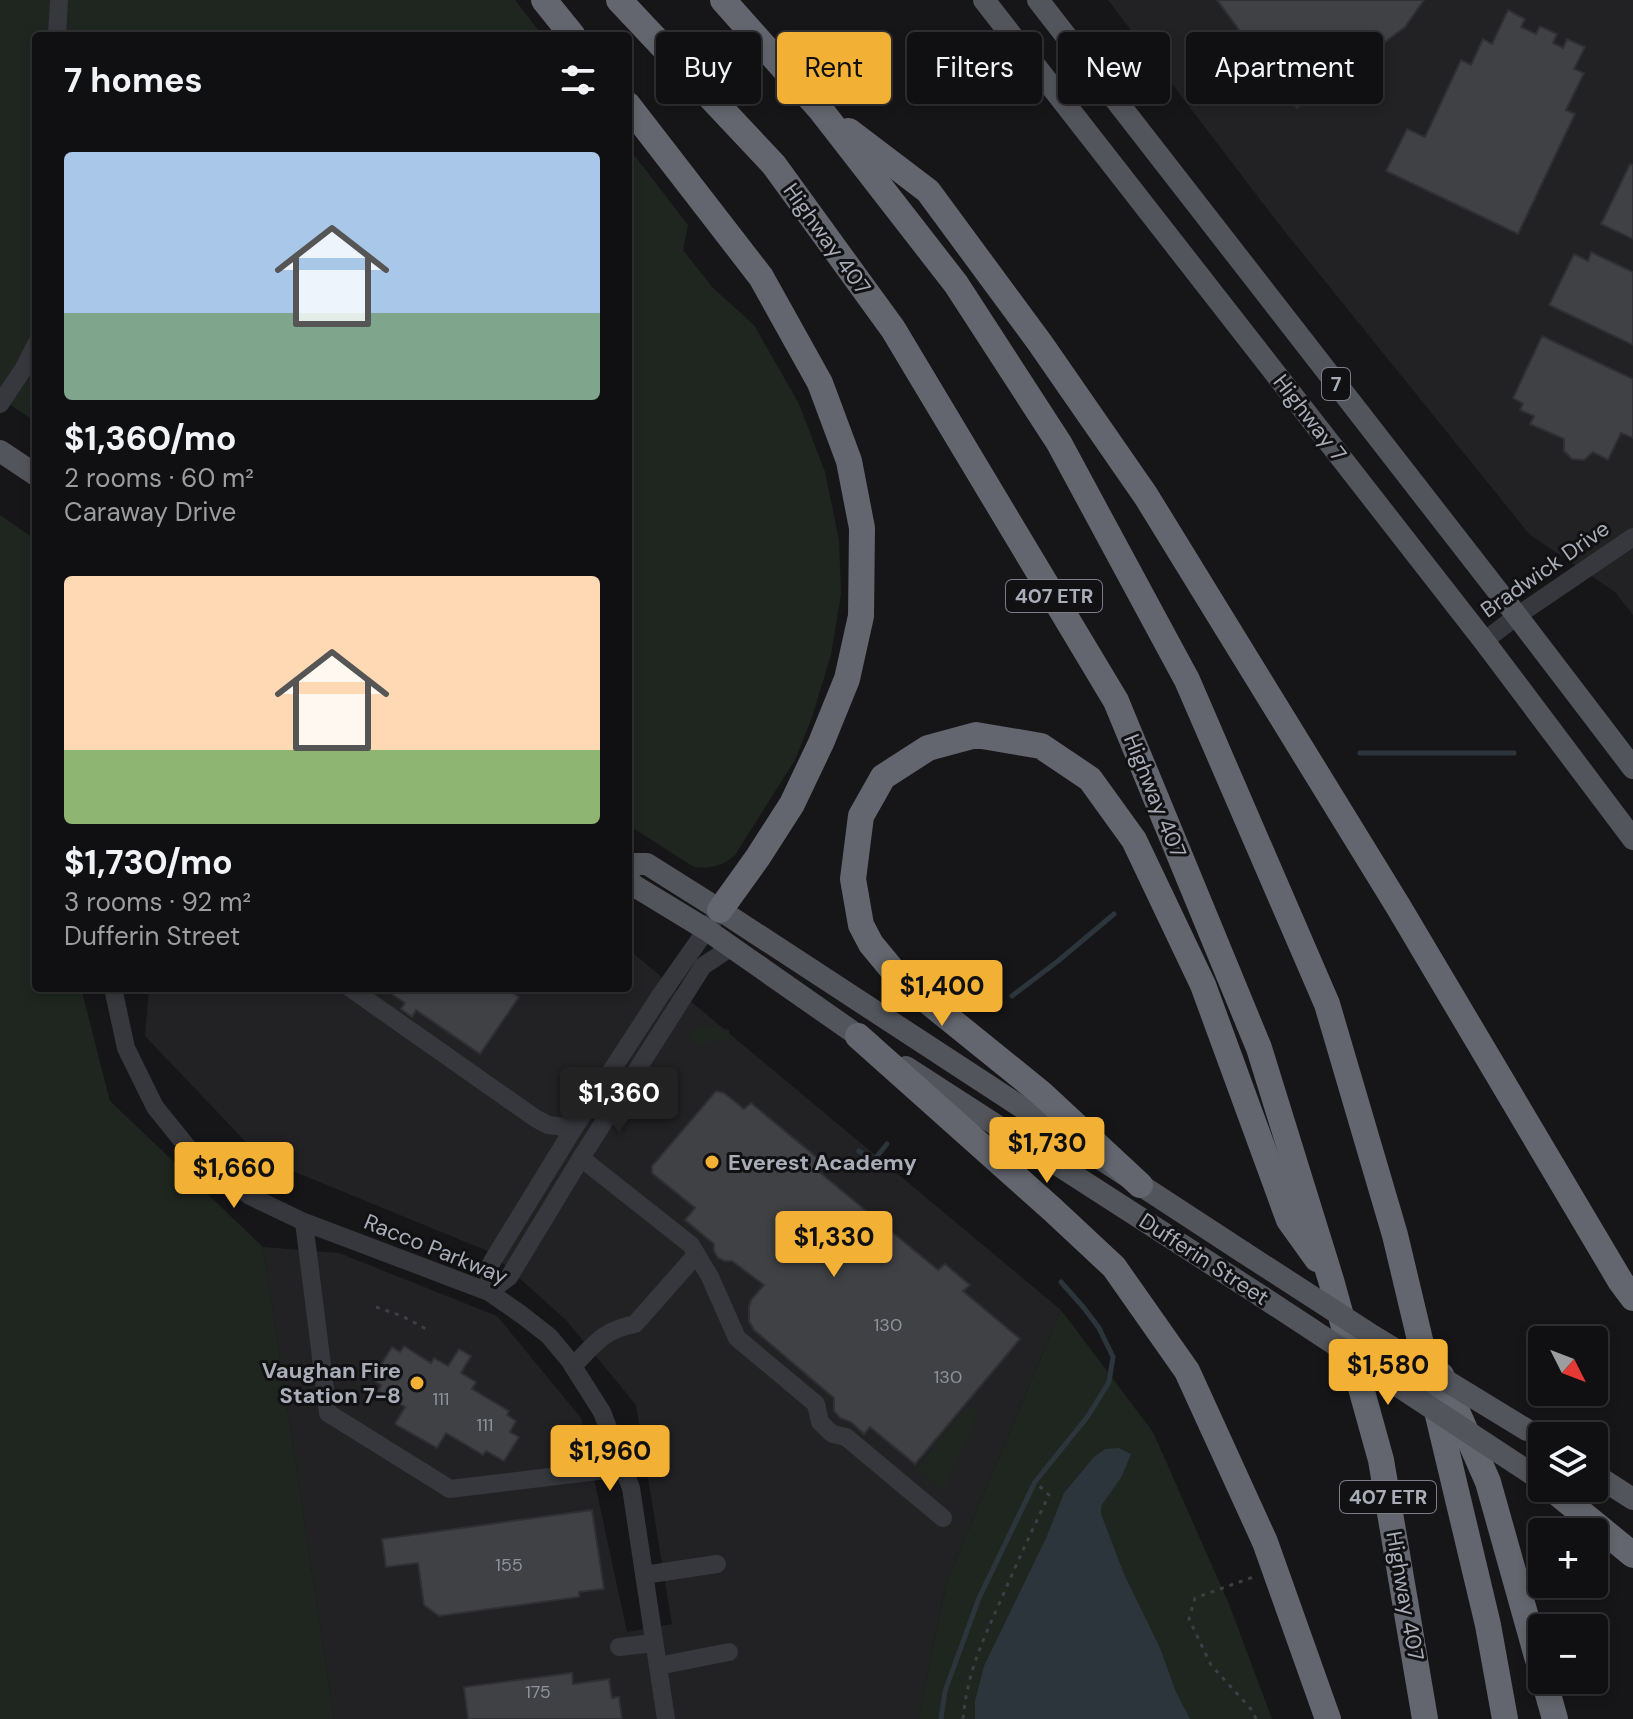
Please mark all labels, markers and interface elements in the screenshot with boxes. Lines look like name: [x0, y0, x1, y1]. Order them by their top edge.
chip: Buy: [656, 32, 761, 104]
chip: Rent: [777, 32, 891, 104]
chip: Filters: [907, 32, 1042, 104]
chip: New: [1058, 32, 1170, 104]
chip: Apartment: [1186, 32, 1383, 104]
text: 7 homes: [64, 58, 203, 103]
icon: filters: [556, 58, 600, 102]
street label: Highway 407: [777, 177, 877, 301]
icon: home: [260, 204, 404, 348]
street label: Highway 7: [1267, 368, 1353, 468]
road number: 7: [1322, 368, 1350, 400]
text: $1,360/mo: [64, 416, 237, 461]
text: 2 rooms · 60 m²: [64, 461, 254, 495]
text: Caraway Drive: [64, 495, 236, 529]
street label: Bradwick Drive: [1475, 514, 1615, 624]
road number: 407 ETR: [1006, 580, 1102, 612]
icon: home: [260, 628, 404, 772]
street label: Highway 407: [1117, 730, 1193, 862]
text: $1,730/mo: [64, 840, 233, 885]
text: 3 rooms · 92 m²: [64, 885, 251, 919]
text: Dufferin Street: [64, 919, 240, 953]
pin: $1,400: [877, 960, 1007, 1028]
text: $1,400: [899, 969, 985, 1003]
pin: $1,360: [554, 1067, 684, 1135]
text: $1,360: [578, 1076, 660, 1110]
pin: $1,730: [982, 1117, 1112, 1185]
text: $1,730: [1007, 1126, 1087, 1160]
pin: $1,660: [169, 1142, 299, 1210]
place label: Everest Academy: [728, 1148, 917, 1177]
text: $1,660: [193, 1151, 275, 1185]
marker: Everest Academy: [703, 1153, 721, 1171]
street label: Dufferin Street: [1134, 1206, 1274, 1312]
street label: Racco Parkway: [360, 1207, 512, 1291]
pin: $1,330: [769, 1211, 899, 1279]
text: $1,330: [793, 1220, 875, 1254]
house number: 130: [874, 1313, 902, 1337]
north arrow: [1528, 1326, 1608, 1406]
map controls: [1528, 1326, 1608, 1694]
pin: $1,580: [1323, 1339, 1453, 1407]
text: $1,580: [1347, 1348, 1429, 1382]
place label: Vaughan Fire Station 7-8: [262, 1356, 401, 1410]
house number: 130: [934, 1365, 962, 1389]
marker: Vaughan Fire Station 7-8: [408, 1374, 426, 1392]
house number: 111: [433, 1387, 449, 1411]
house number: 111: [477, 1413, 493, 1437]
button: layers: [1528, 1422, 1608, 1502]
pin: $1,960: [545, 1425, 675, 1493]
text: $1,960: [569, 1434, 651, 1468]
road number: 407 ETR: [1340, 1481, 1436, 1513]
button: +: [1528, 1518, 1608, 1598]
street label: Highway 407: [1379, 1529, 1431, 1663]
house number: 155: [495, 1553, 523, 1577]
button: −: [1528, 1614, 1608, 1694]
house number: 175: [525, 1680, 551, 1704]

